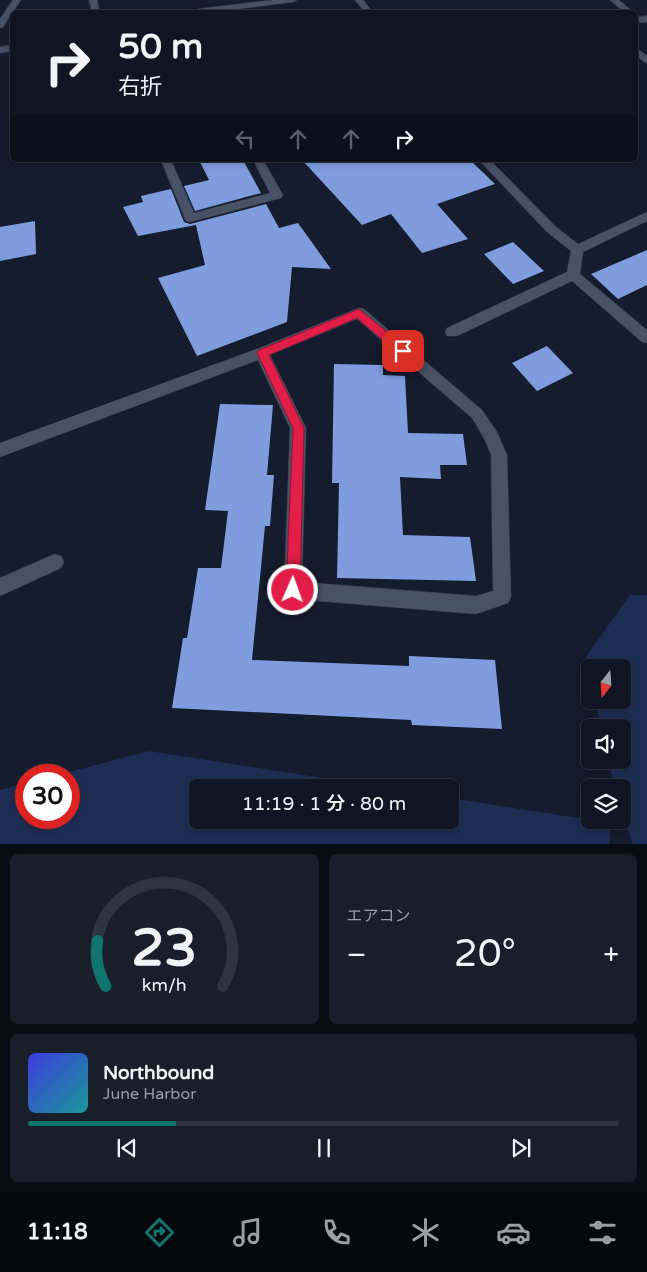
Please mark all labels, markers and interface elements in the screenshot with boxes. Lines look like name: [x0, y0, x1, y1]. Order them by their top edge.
text: 50 m: [118, 26, 203, 68]
icon: right: [35, 30, 100, 95]
text: 右折: [118, 74, 162, 100]
icon: left: [231, 125, 259, 153]
icon: ahead: [284, 125, 312, 153]
icon: ahead: [337, 125, 365, 153]
icon: right: [390, 125, 418, 153]
pin: [382, 330, 424, 372]
icon: arrive: [389, 337, 417, 365]
position arrow: [266, 563, 318, 615]
north arrow: [581, 659, 631, 709]
map controls: [581, 659, 631, 829]
button: sound: [581, 719, 631, 769]
speed limit sign: 30: [15, 764, 80, 829]
button: layers: [581, 779, 631, 829]
text: 11:19 · 1 分 · 80 m: [242, 793, 406, 815]
text: エアコン: [347, 906, 411, 926]
text: 23: [132, 917, 197, 980]
text: 20°: [454, 931, 516, 977]
text: −: [347, 938, 366, 972]
text: +: [603, 938, 619, 972]
text: km/h: [142, 975, 187, 996]
text: Northbound: [103, 1062, 214, 1084]
text: June Harbor: [103, 1084, 196, 1104]
icon: previous: [113, 1134, 141, 1162]
icon: pause: [310, 1134, 338, 1162]
icon: next: [507, 1134, 535, 1162]
icon: directions: [142, 1215, 177, 1250]
icon: music: [230, 1215, 265, 1250]
icon: phone: [319, 1215, 354, 1250]
icon: climate: [408, 1215, 443, 1250]
icon: car: [496, 1215, 531, 1250]
icon: filters: [585, 1215, 620, 1250]
text: 11:18: [27, 1219, 88, 1245]

